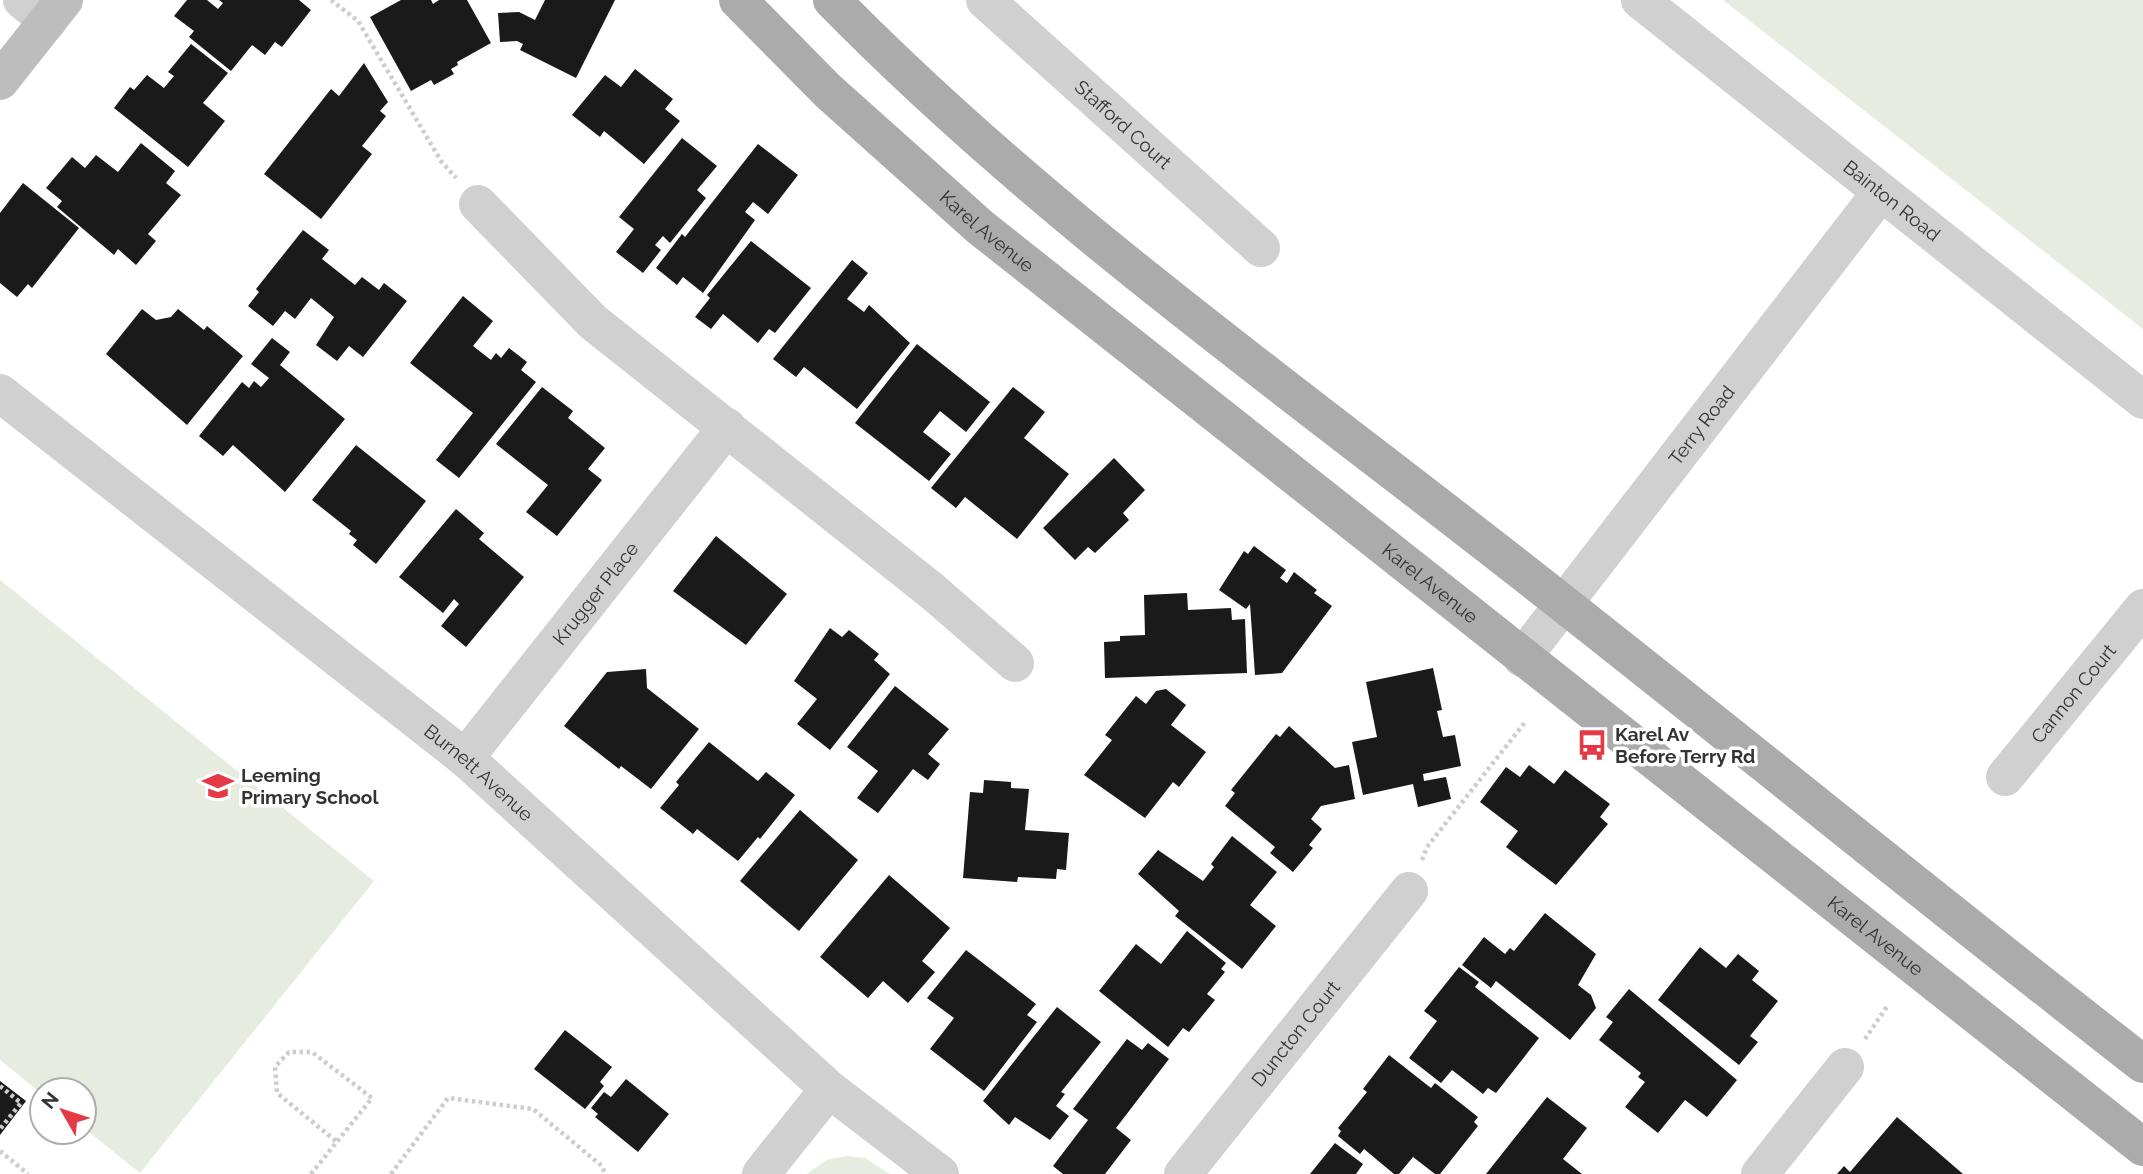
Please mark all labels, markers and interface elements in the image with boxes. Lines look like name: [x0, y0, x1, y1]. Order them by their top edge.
street label: Stafford Court: [1071, 75, 1177, 174]
street label: Bainton Road: [1839, 155, 1945, 246]
street label: Karel Avenue: [936, 186, 1038, 277]
street label: Terry Road: [1664, 381, 1739, 469]
street label: Krugger Place: [548, 538, 643, 649]
street label: Karel Avenue: [1378, 539, 1482, 628]
street label: Cannon Court: [2026, 639, 2121, 747]
street label: Burnett Avenue: [420, 719, 538, 825]
place label: Karel Av Before Terry Rd: [1615, 723, 1755, 767]
bus stop icon: Karel Av Before Terry Rd: [1575, 728, 1609, 762]
place label: Leeming Primary School: [241, 764, 379, 808]
school or university icon: Leeming Primary School: [201, 769, 235, 803]
street label: Karel Avenue: [1824, 891, 1928, 980]
street label: Duncton Court: [1247, 976, 1344, 1090]
north arrow: [28, 1076, 98, 1146]
text: N: [37, 1088, 63, 1113]

